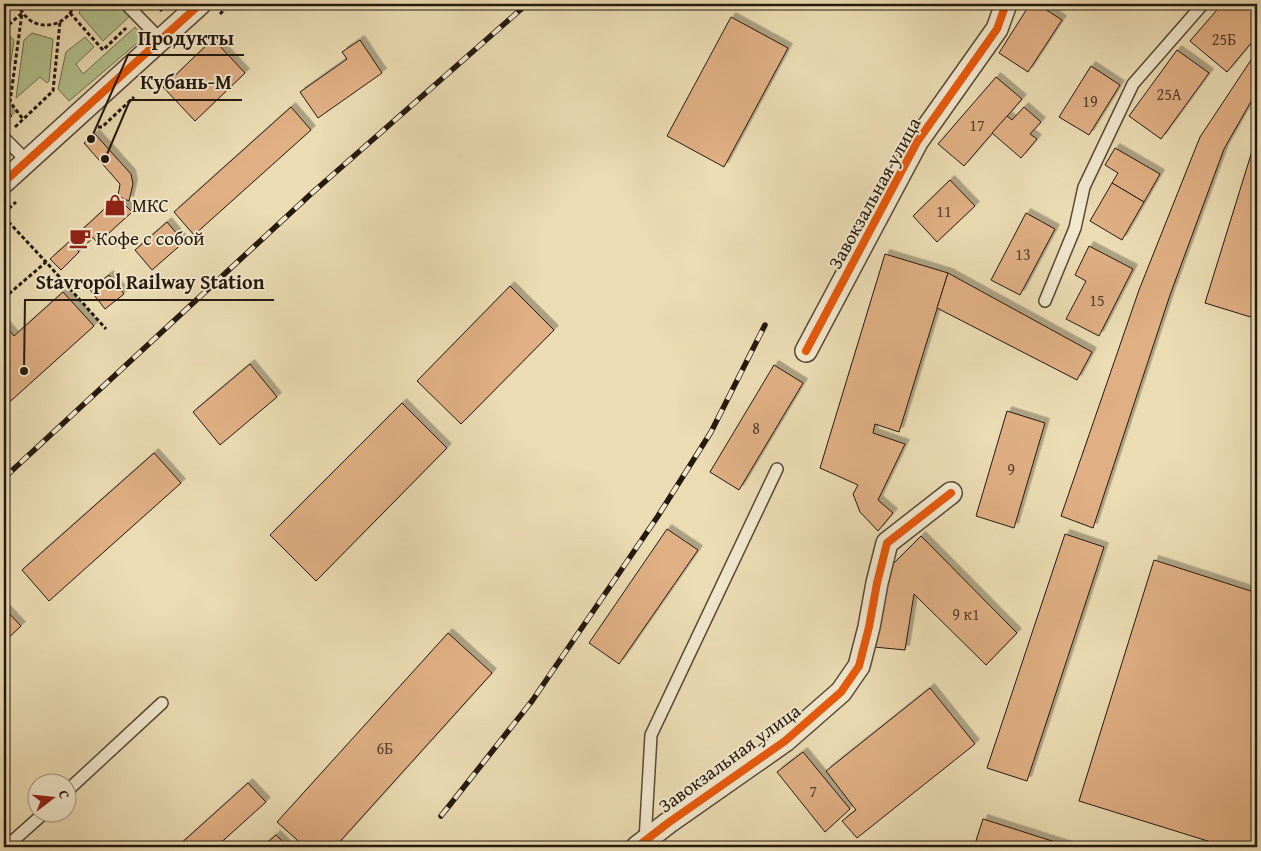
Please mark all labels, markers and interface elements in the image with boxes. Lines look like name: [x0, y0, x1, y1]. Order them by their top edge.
callout: Продукты: [128, 20, 244, 55]
text: Продукты: [138, 23, 234, 52]
house number: 25Б: [1212, 27, 1236, 51]
callout: Кубань-М: [130, 65, 242, 100]
text: Кубань-М: [140, 67, 232, 96]
house number: 25А: [1156, 82, 1182, 106]
house number: 19: [1082, 89, 1098, 113]
street label: Завокзальная улица: [821, 112, 927, 274]
house number: 17: [969, 113, 985, 137]
place label: МКС: [132, 191, 169, 219]
shop icon: МКС: [102, 192, 128, 218]
house number: 11: [936, 199, 952, 223]
place label: Кофе с собой: [96, 224, 205, 252]
cafe icon: Кофе с собой: [67, 225, 93, 251]
house number: 13: [1015, 242, 1031, 266]
callout: Stavropol Railway Station: [25, 265, 274, 300]
text: Stavropol Railway Station: [35, 267, 265, 296]
house number: 15: [1089, 288, 1105, 312]
house number: 8: [752, 416, 760, 440]
house number: 9: [1007, 457, 1015, 481]
house number: 9 к1: [952, 602, 980, 626]
street label: Завокзальная улица: [652, 697, 806, 819]
house number: 6Б: [377, 736, 393, 760]
north arrow: [28, 774, 78, 824]
house number: 7: [809, 779, 817, 803]
text: С: [54, 788, 75, 801]

